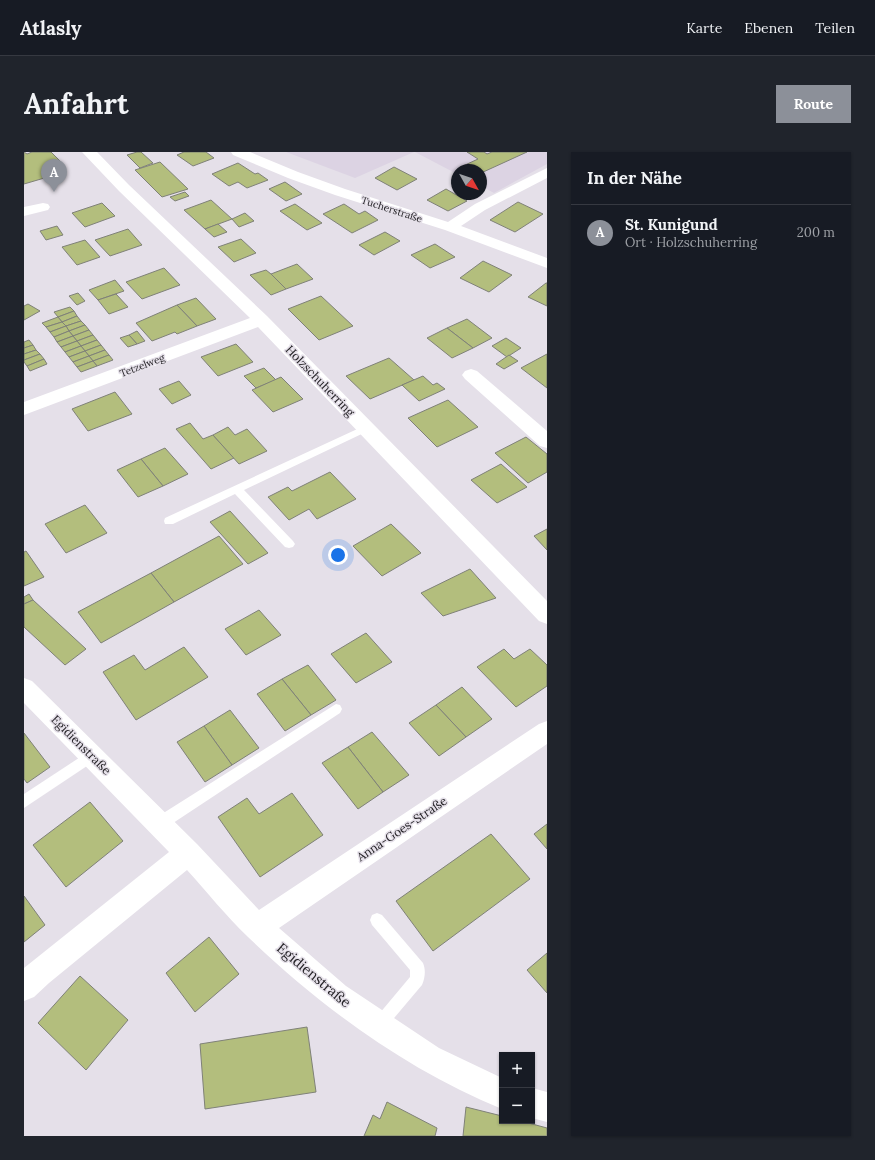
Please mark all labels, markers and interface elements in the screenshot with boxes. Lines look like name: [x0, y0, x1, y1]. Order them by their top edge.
text: Atlasly: [20, 16, 81, 40]
text: Karte: [686, 19, 722, 37]
text: Ebenen: [744, 19, 793, 37]
text: Teilen: [815, 19, 855, 37]
button: Route: [776, 85, 851, 123]
text: Anfahrt: [24, 86, 128, 122]
pin: A: [41, 159, 67, 192]
north arrow: [451, 164, 487, 200]
text: In der Nähe: [587, 167, 682, 189]
street label: Tucherstraße: [360, 193, 425, 226]
text: St. Kunigund: [625, 215, 718, 234]
text: A: [596, 224, 604, 241]
text: 200 m: [797, 224, 835, 241]
text: Ort · Holzschuherring: [625, 234, 757, 251]
street label: Holzschuherring: [283, 342, 358, 420]
street label: Tetzelweg: [118, 351, 167, 380]
your location: [328, 545, 348, 565]
street label: Egidienstraße: [48, 712, 115, 778]
street label: Anna-Goes-Straße: [353, 793, 450, 865]
street label: Egidienstraße: [273, 939, 355, 1011]
map controls: [499, 1052, 535, 1124]
button: +: [499, 1052, 535, 1088]
button: −: [499, 1088, 535, 1124]

